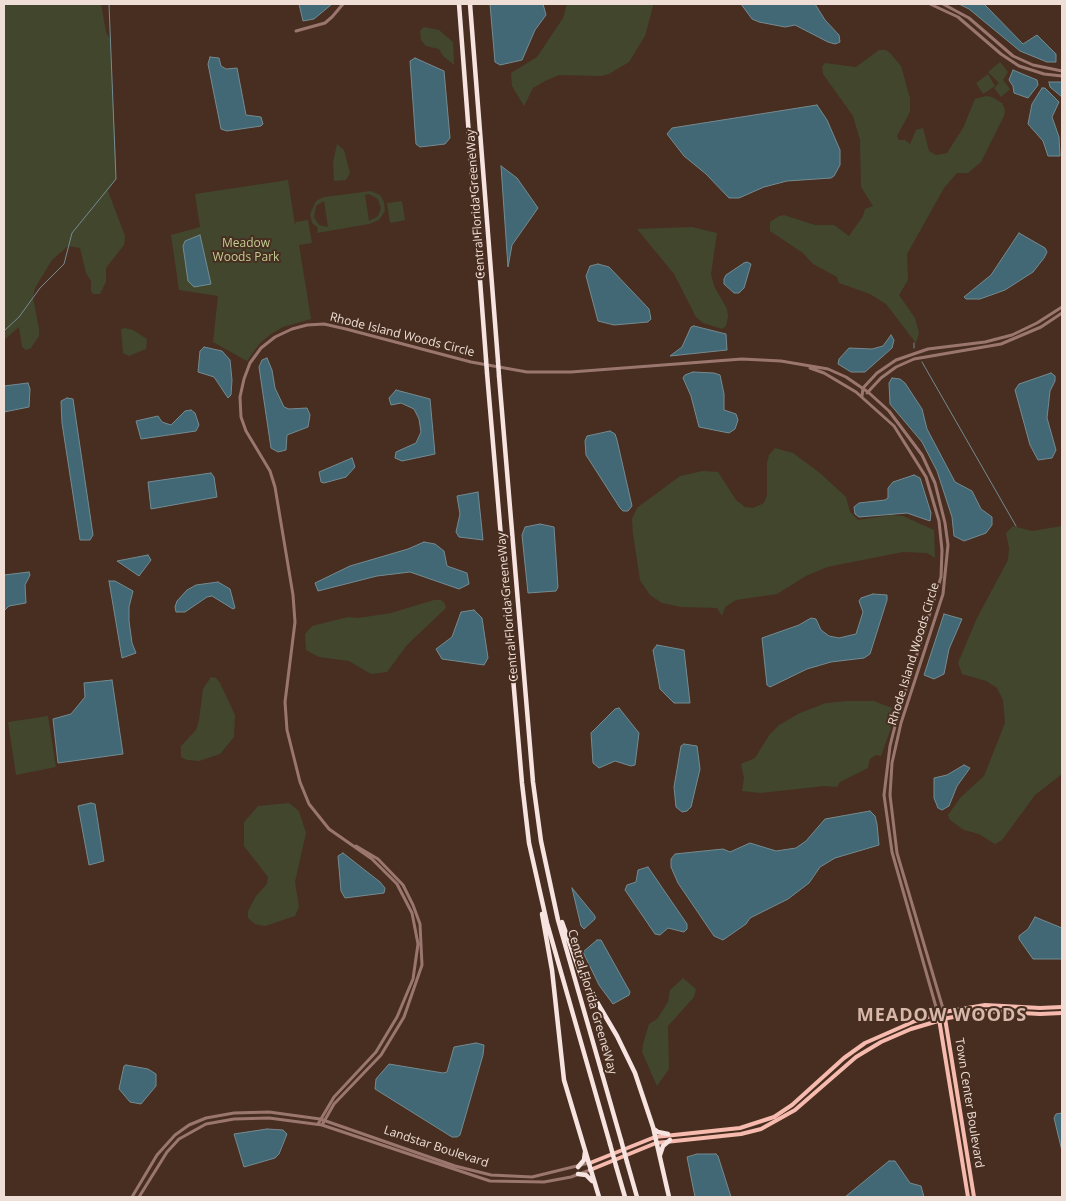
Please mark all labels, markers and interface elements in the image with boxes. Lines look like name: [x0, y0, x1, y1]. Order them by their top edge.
street label: Central Florida GreeneWay: [464, 129, 488, 279]
park label: Meadow Woods Park: [213, 237, 279, 265]
street label: Rhode Island Woods Circle: [328, 310, 476, 360]
street label: Central Florida GreeneWay: [494, 532, 522, 682]
street label: Rhode Island Woods Circle: [885, 581, 943, 727]
street label: Central Florida GreeneWay: [564, 928, 620, 1076]
district label: MEADOW WOODS: [855, 1005, 1029, 1027]
street label: Town Center Boulevard: [952, 1037, 986, 1169]
street label: Landstar Boulevard: [382, 1123, 490, 1171]

